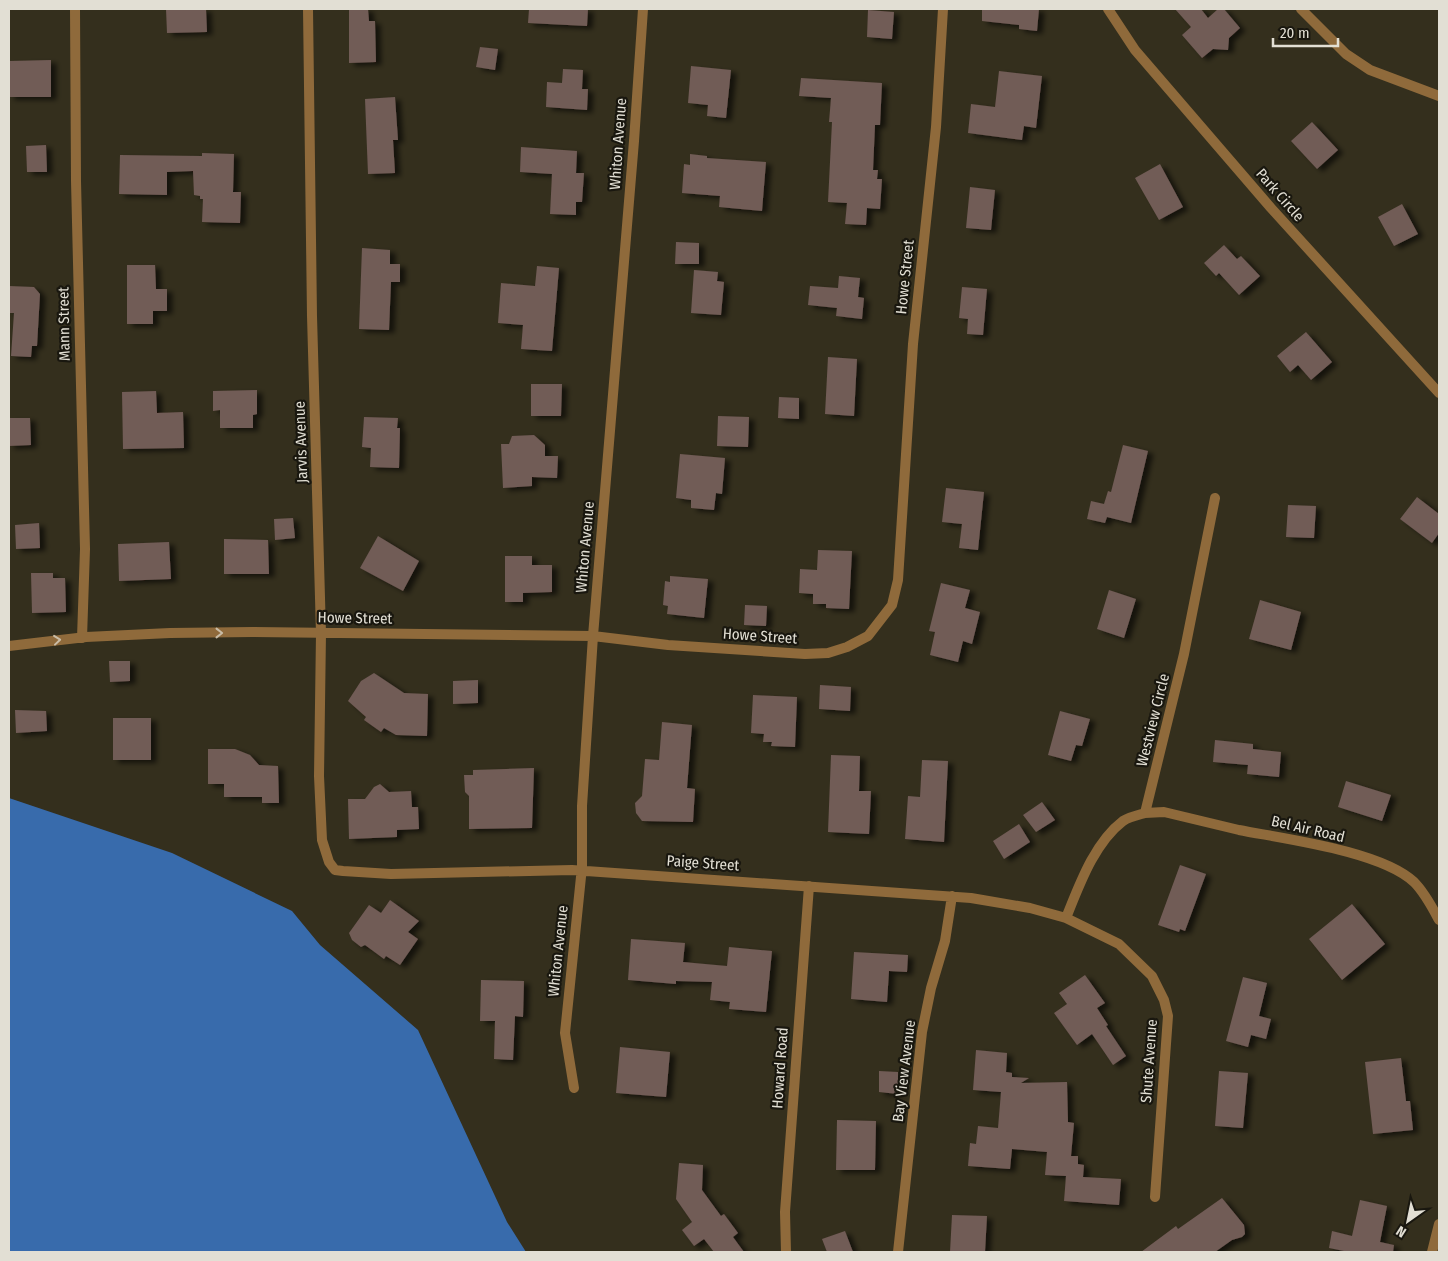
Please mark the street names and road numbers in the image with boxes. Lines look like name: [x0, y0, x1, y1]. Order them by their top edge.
street label: Whiton Avenue: [606, 97, 630, 191]
street label: Park Circle: [1252, 165, 1308, 225]
street label: Howe Street: [892, 239, 918, 315]
street label: Mann Street: [54, 287, 74, 361]
street label: Jarvis Avenue: [291, 401, 311, 483]
street label: Whiton Avenue: [572, 500, 598, 594]
street label: Howe Street: [318, 608, 393, 628]
street label: Howe Street: [722, 624, 798, 648]
street label: Westview Circle: [1133, 672, 1173, 768]
street label: Bel Air Road: [1270, 812, 1346, 846]
street label: Paige Street: [666, 851, 740, 875]
street label: Whiton Avenue: [544, 904, 572, 998]
street label: Bay View Avenue: [889, 1019, 919, 1123]
street label: Shute Avenue: [1137, 1019, 1161, 1103]
street label: Howard Road: [768, 1027, 792, 1109]

